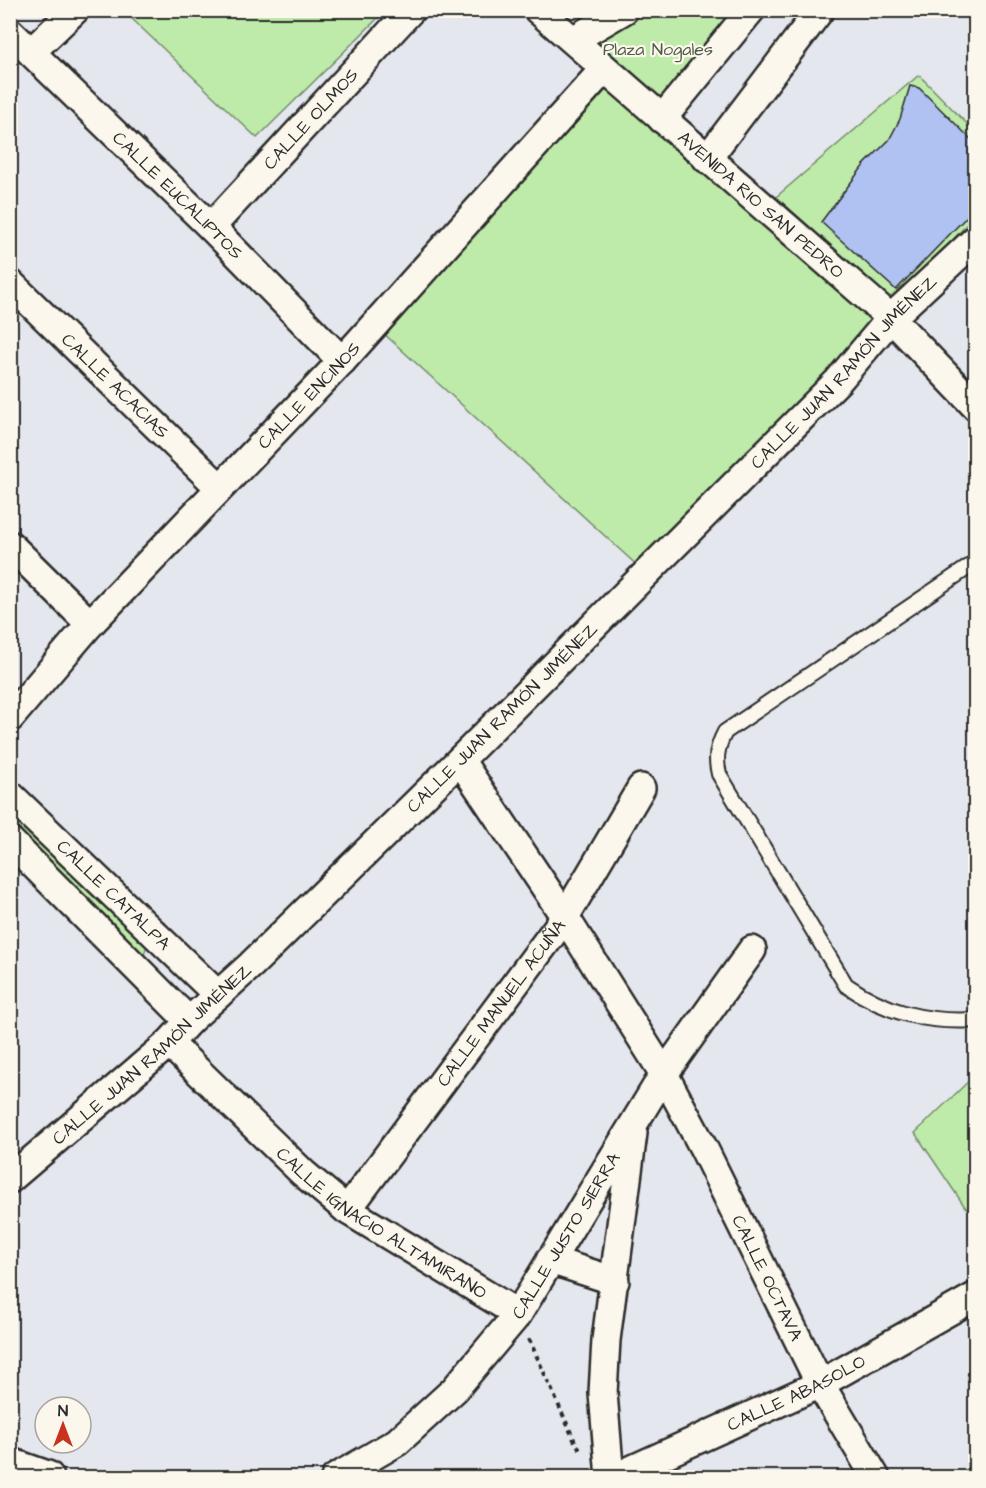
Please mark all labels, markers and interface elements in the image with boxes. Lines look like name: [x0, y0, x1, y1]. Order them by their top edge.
park label: Plaza Nogales: [603, 37, 713, 63]
street label: CALLE OLMOS: [257, 63, 364, 175]
street label: CALLE EUCALIPTOS: [107, 125, 248, 265]
street label: AVENIDA RIO SAN PEDRO: [673, 125, 850, 284]
street label: CALLE JUAN RAMÓN JIMÉNEZ: [745, 269, 942, 475]
street label: CALLE ACACIAS: [56, 327, 175, 444]
street label: CALLE ENCINOS: [252, 336, 366, 454]
street label: CALLE JUAN RAMÓN JIMÉNEZ: [401, 617, 603, 818]
street label: CALLE CATALPA: [51, 834, 177, 956]
street label: CALLE MANUEL ACUÑA: [431, 914, 572, 1092]
street label: CALLE JUAN RAMÓN JIMÉNEZ: [47, 958, 257, 1150]
street label: CALLE IGNACIO ALTAMIRANO: [271, 1141, 492, 1305]
street label: CALLE JUSTO SIERRA: [505, 1147, 626, 1324]
street label: CALLE OCTAVA: [726, 1211, 809, 1345]
street label: CALLE ABASOLO: [723, 1348, 870, 1437]
north arrow: [33, 1395, 93, 1455]
text: N: [58, 1400, 68, 1422]

